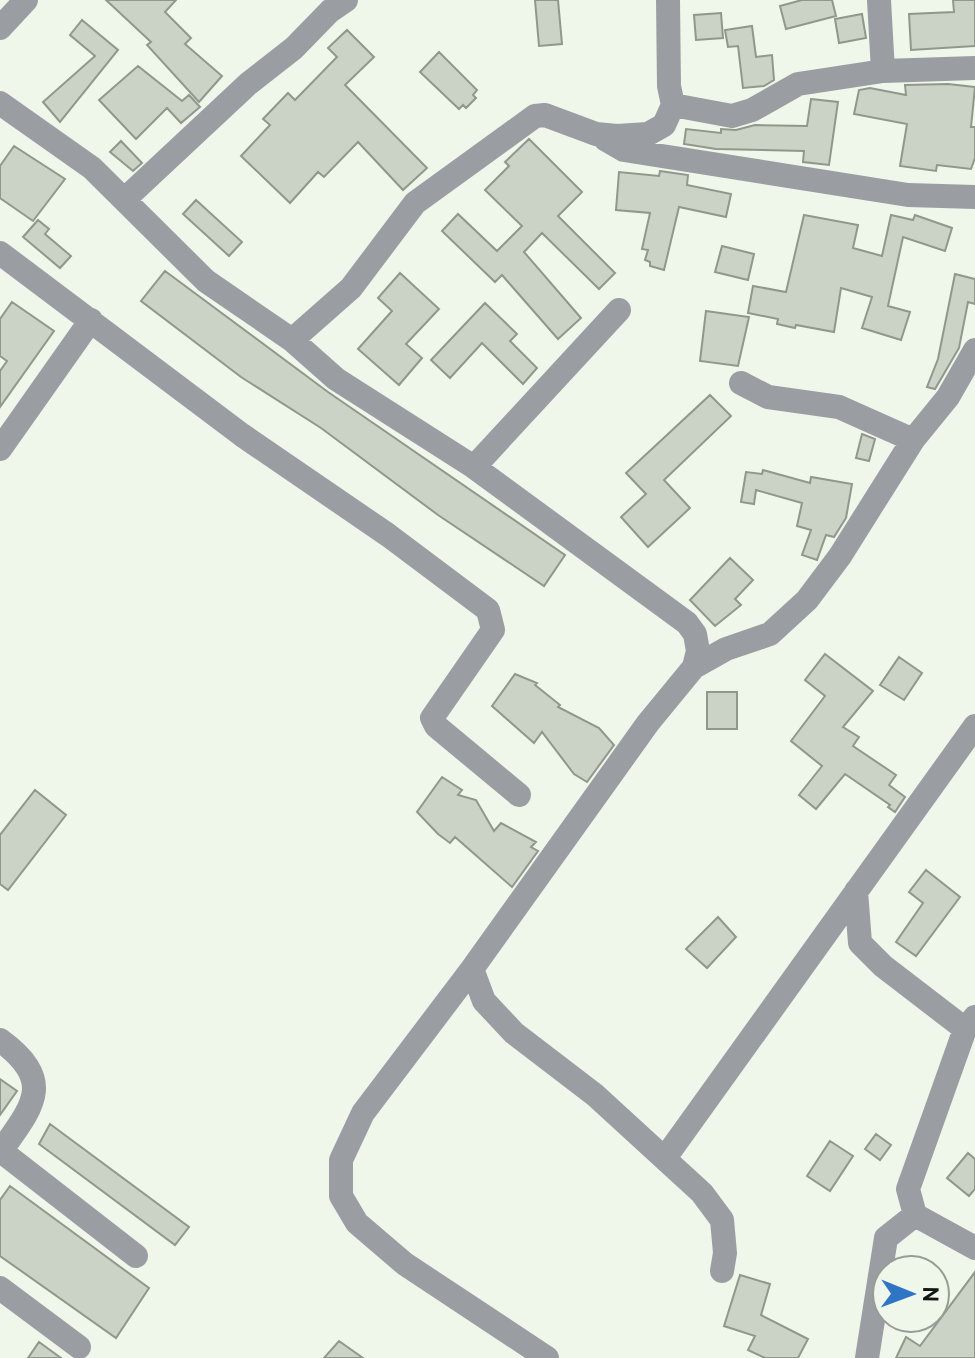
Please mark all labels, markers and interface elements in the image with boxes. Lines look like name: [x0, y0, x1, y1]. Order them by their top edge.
north arrow: [871, 1254, 951, 1334]
text: N: [915, 1286, 942, 1302]

